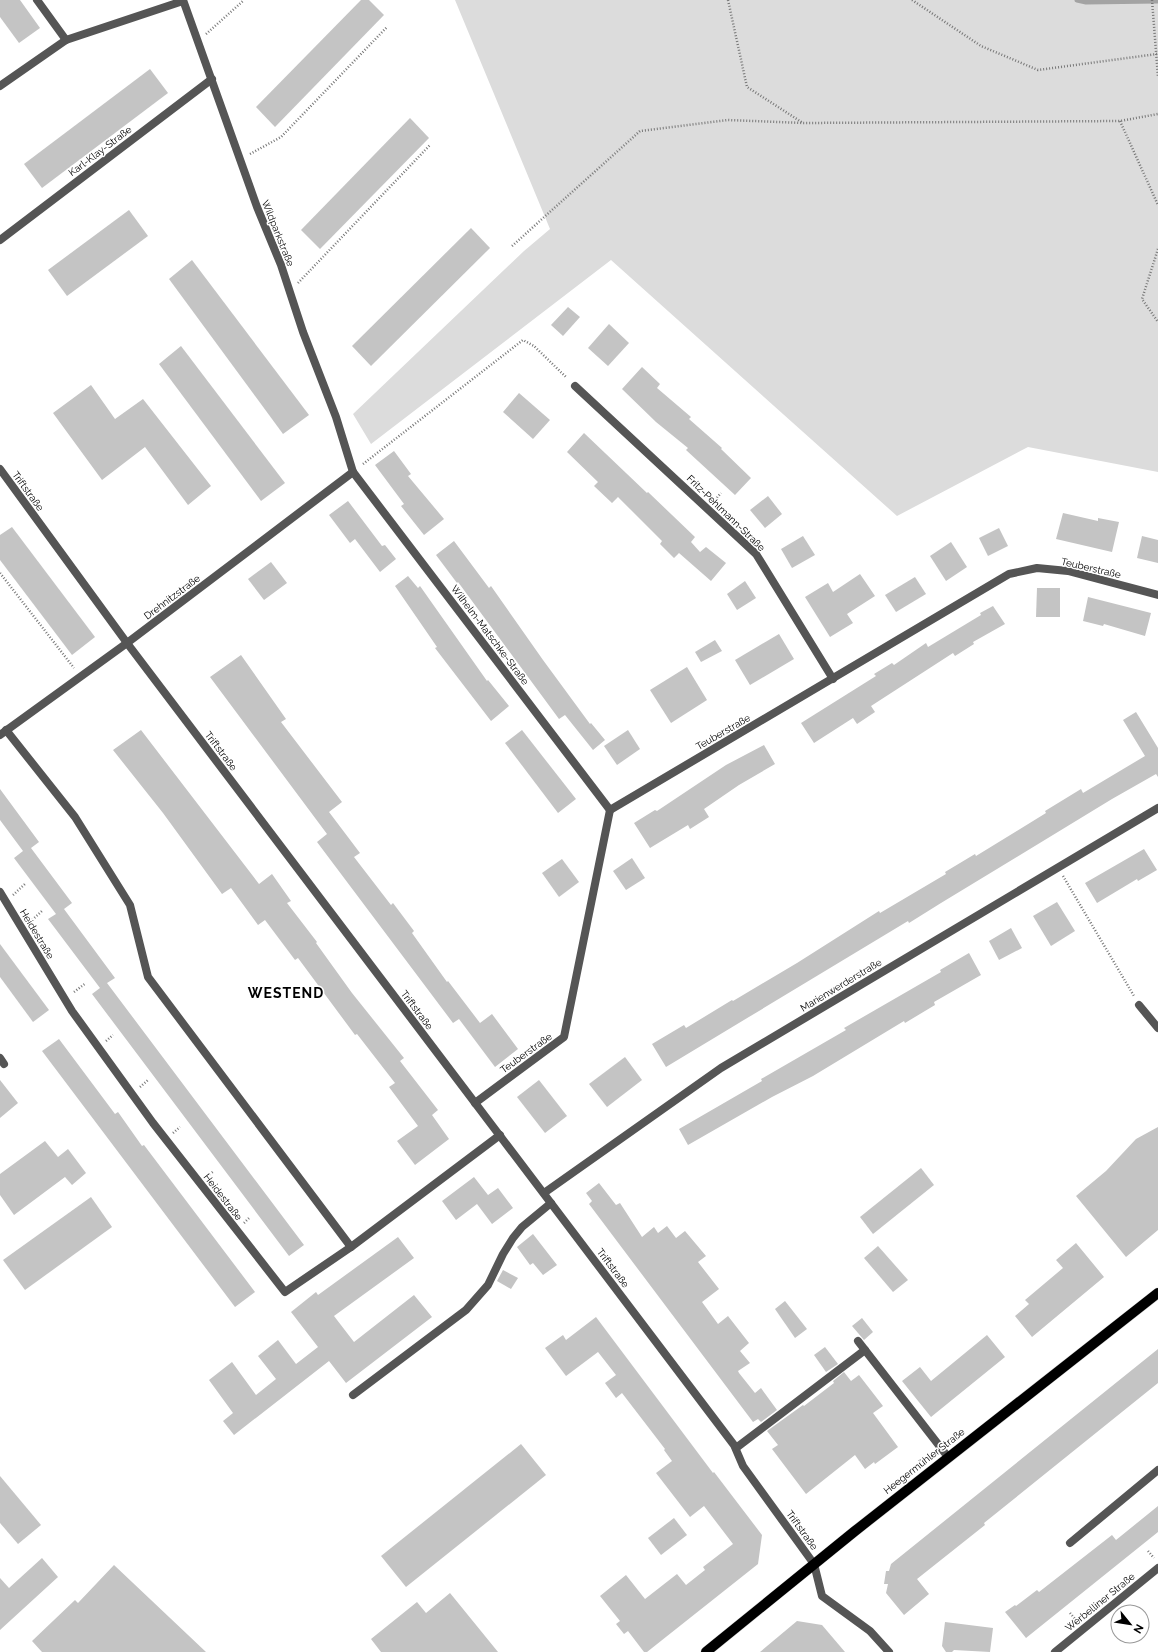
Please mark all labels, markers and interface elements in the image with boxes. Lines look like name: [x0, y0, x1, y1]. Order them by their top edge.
street label: Karl-Klay-Straße: [66, 124, 134, 178]
street label: Wildparkstraße: [260, 198, 296, 268]
street label: Triftstraße: [10, 469, 46, 513]
street label: Fritz-Pehlmann-Straße: [685, 473, 767, 553]
street label: Teuberstraße: [1060, 556, 1122, 580]
street label: Drehnitzstraße: [142, 572, 202, 622]
street label: Wilhelm-Matschke-Straße: [449, 583, 531, 687]
street label: Teuberstraße: [694, 712, 752, 752]
street label: Triftstraße: [203, 729, 239, 773]
street label: Heidestraße: [18, 907, 56, 961]
street label: Marienwerderstraße: [798, 956, 884, 1014]
district label: WESTEND: [248, 985, 324, 1001]
street label: Triftstraße: [399, 988, 435, 1032]
street label: Teuberstraße: [498, 1031, 554, 1075]
street label: Heidestraße: [201, 1172, 245, 1223]
street label: Triftstraße: [595, 1246, 631, 1290]
street label: Heegermühler Straße: [881, 1426, 967, 1496]
street label: Triftstraße: [784, 1508, 820, 1552]
street label: Werbelliner Straße: [1063, 1571, 1137, 1633]
north arrow: [1110, 1604, 1150, 1644]
text: N: [1130, 1622, 1146, 1636]

